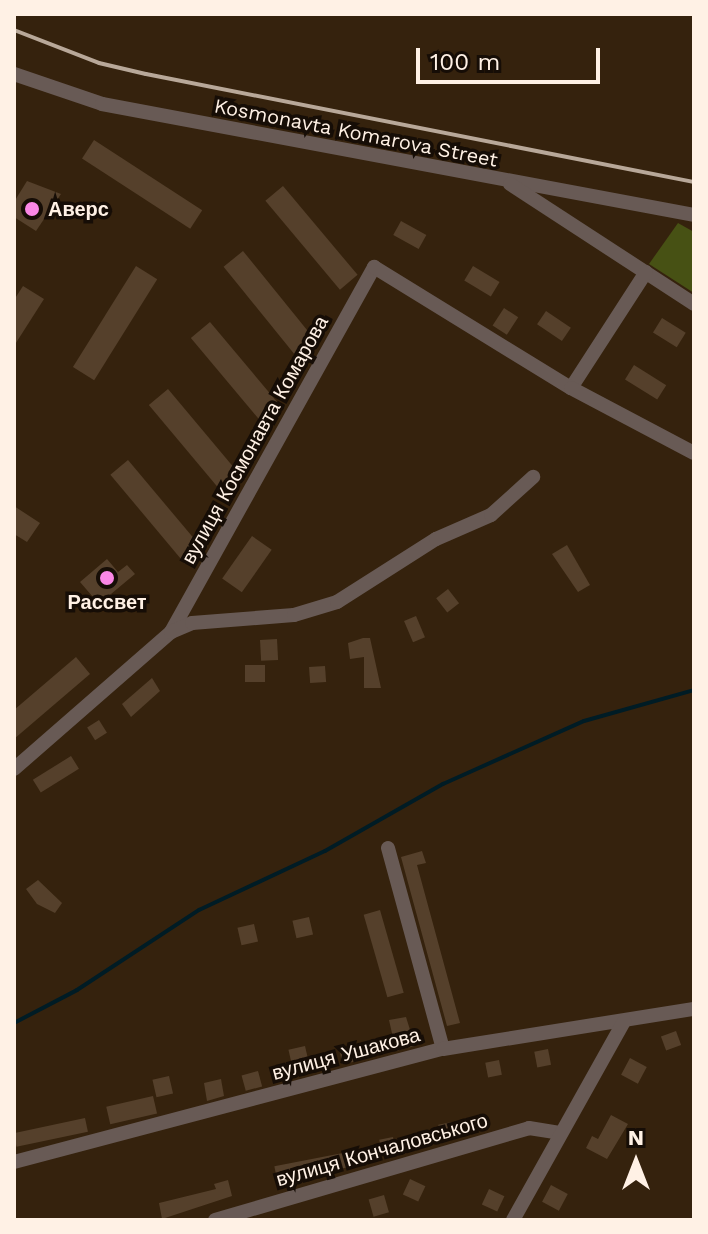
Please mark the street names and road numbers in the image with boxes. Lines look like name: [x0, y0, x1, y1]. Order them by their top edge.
street label: Kosmonavta Komarova Street: [212, 94, 500, 172]
street label: вулиця Космонавта Комарова: [177, 312, 333, 568]
street label: вулиця Ушакова: [269, 1023, 423, 1085]
street label: вулиця Кончаловського: [273, 1108, 491, 1192]

